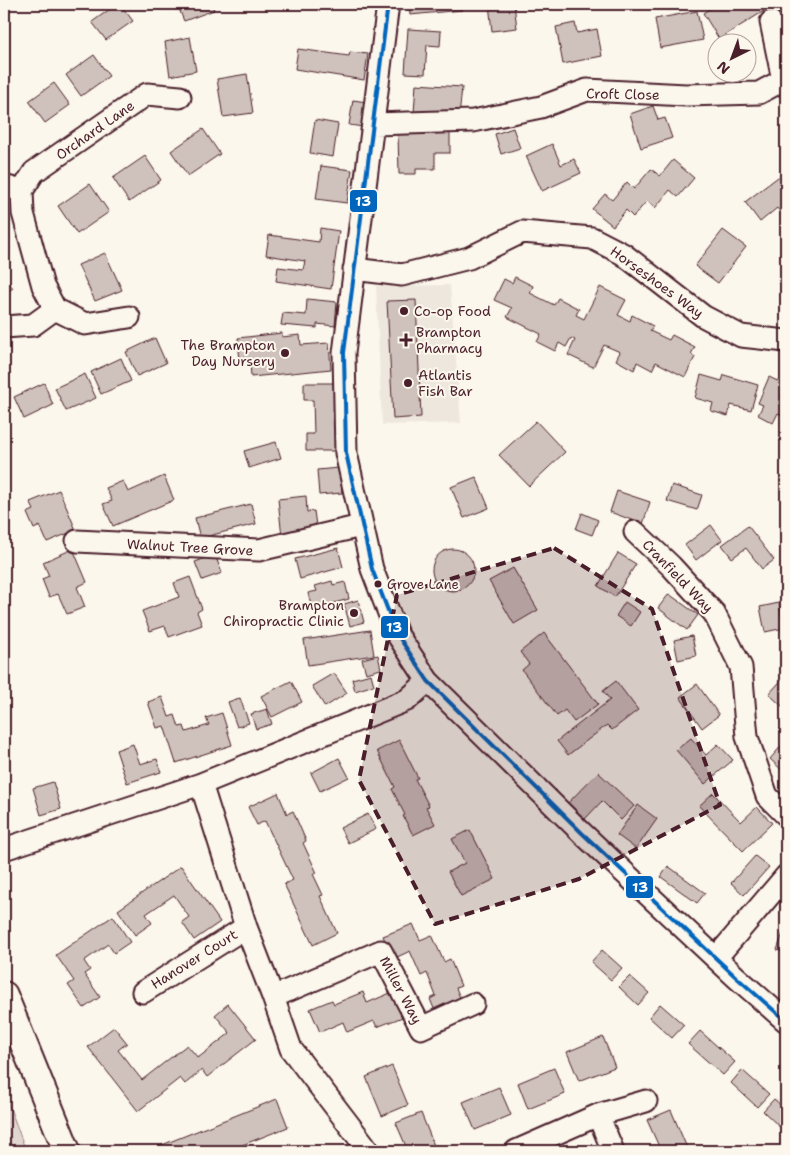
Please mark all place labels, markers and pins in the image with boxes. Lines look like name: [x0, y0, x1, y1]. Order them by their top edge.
place label: Co-op Food: [414, 302, 491, 320]
marker: Co-op Food: [398, 305, 410, 317]
place label: Brampton Pharmacy: [416, 323, 483, 357]
marker: Brampton Pharmacy: [400, 334, 412, 346]
place label: The Brampton Day Nursery: [181, 336, 275, 370]
marker: The Brampton Day Nursery: [279, 347, 291, 359]
place label: Atlantis Fish Bar: [418, 366, 473, 400]
marker: Atlantis Fish Bar: [402, 377, 414, 389]
place label: Grove Lane: [387, 576, 459, 593]
marker: Grove Lane: [373, 579, 383, 589]
place label: Brampton Chiropractic Clinic: [223, 596, 344, 630]
marker: Brampton Chiropractic Clinic: [348, 607, 360, 619]

